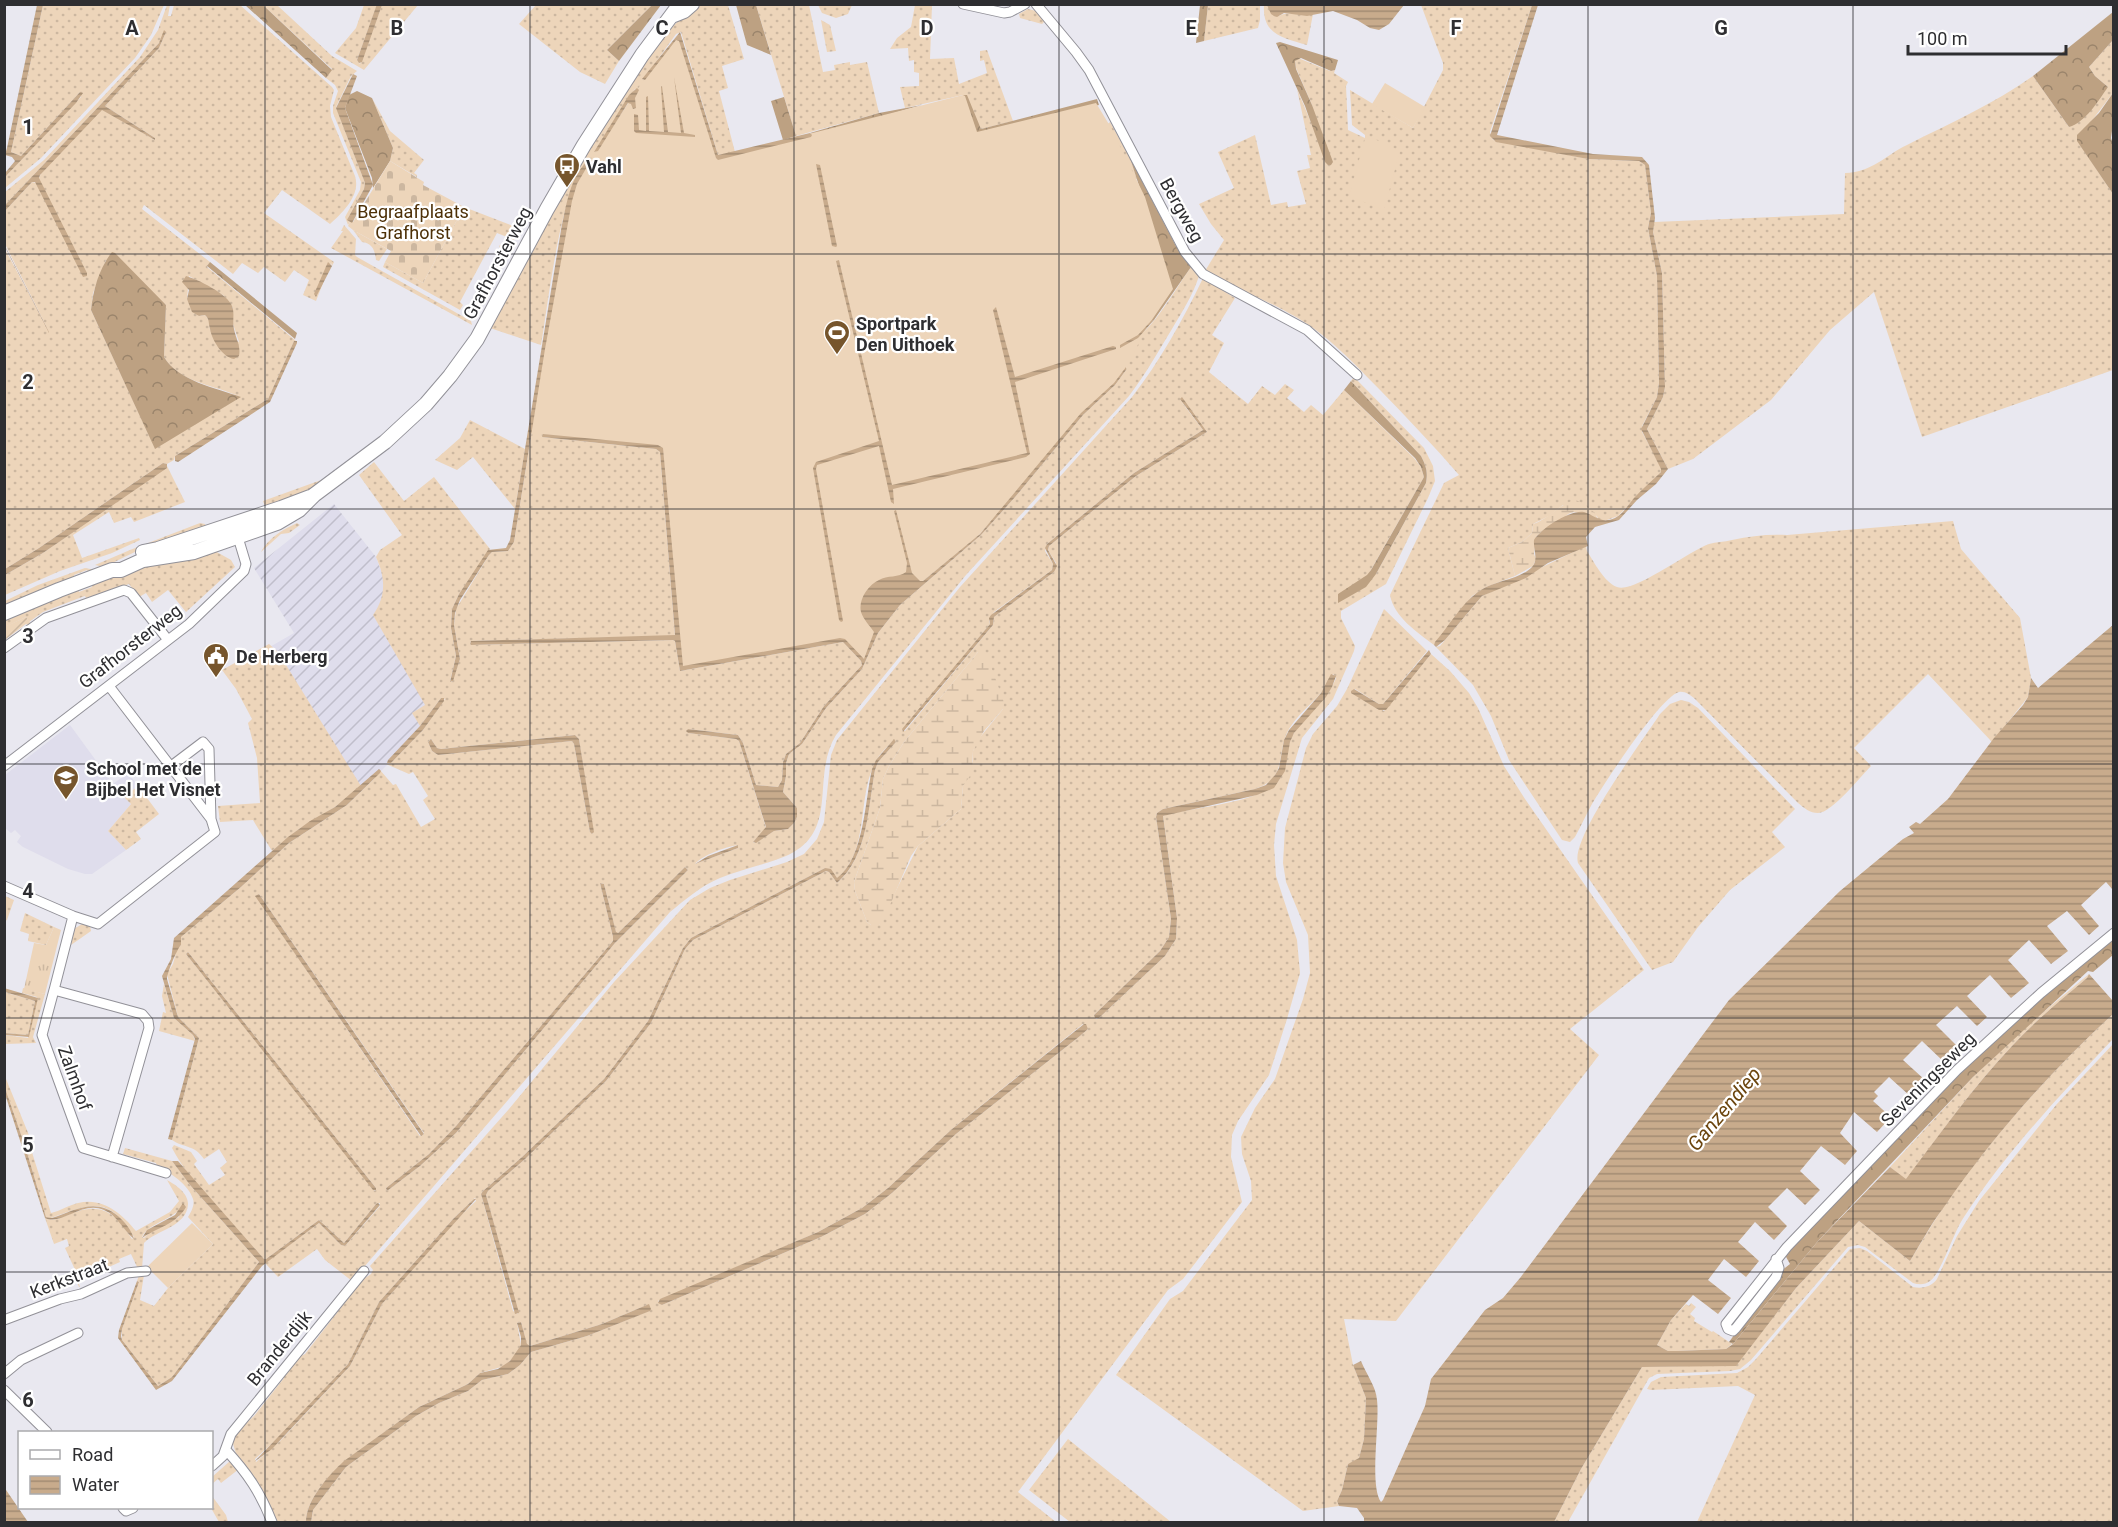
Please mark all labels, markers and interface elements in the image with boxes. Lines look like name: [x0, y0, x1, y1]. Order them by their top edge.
text: A: [125, 16, 139, 40]
text: B: [391, 16, 403, 40]
text: C: [655, 16, 669, 40]
text: D: [921, 16, 934, 40]
text: E: [1185, 16, 1197, 40]
text: F: [1451, 16, 1462, 40]
text: G: [1714, 16, 1728, 40]
scale bar: [1908, 18, 2066, 56]
text: 100 m: [1917, 28, 1968, 49]
text: 1: [22, 115, 34, 139]
bus stop icon: Vahl: [552, 151, 582, 189]
place label: Vahl: [586, 156, 622, 177]
street label: Bergweg: [1156, 174, 1208, 246]
park label: Begraafplaats Grafhorst: [357, 201, 469, 243]
street label: Grafhorsterweg: [459, 203, 535, 323]
place label: Sportpark Den Uithoek: [856, 313, 955, 355]
sports icon: Sportpark Den Uithoek: [822, 318, 852, 356]
text: 2: [22, 370, 34, 394]
street label: Grafhorsterweg: [74, 599, 186, 693]
text: 3: [22, 624, 34, 648]
public building icon: De Herberg: [201, 641, 231, 679]
place label: De Herberg: [236, 646, 327, 667]
place label: School met de Bijbel Het Visnet: [86, 758, 221, 800]
school or university icon: School met de Bijbel Het Visnet: [51, 763, 81, 801]
text: 4: [22, 879, 34, 903]
street label: Seveningseweg: [1877, 1028, 1979, 1130]
street label: Zalmhof: [54, 1043, 97, 1114]
water label: Ganzendiep: [1682, 1062, 1766, 1156]
text: 5: [22, 1133, 34, 1157]
street label: Kerkstraat: [27, 1253, 111, 1303]
street label: Branderdijk: [242, 1306, 316, 1390]
text: 6: [22, 1388, 34, 1412]
legend: [18, 1431, 213, 1509]
text: Road: [72, 1444, 113, 1465]
text: Water: [72, 1474, 119, 1495]

